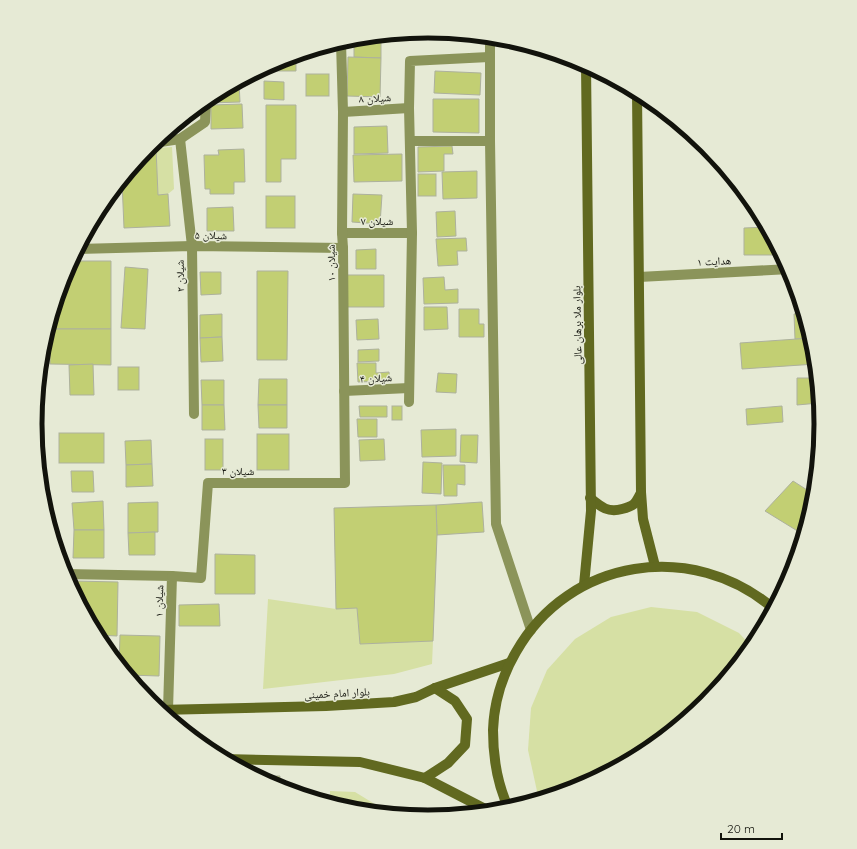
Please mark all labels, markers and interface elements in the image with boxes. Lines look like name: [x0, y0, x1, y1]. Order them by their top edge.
street label: شیلان ۸: [358, 90, 392, 106]
street label: شیلان ۷: [361, 214, 393, 228]
street label: شیلان ۵: [195, 228, 227, 242]
street label: شیلان ۱۰: [324, 244, 338, 282]
street label: هدایت ۱: [697, 253, 732, 269]
street label: شیلان ۲: [173, 260, 187, 292]
street label: بلوار ملا برهان عالی: [569, 285, 585, 365]
street label: شیلان ۴: [359, 370, 393, 386]
street label: شیلان ۳: [222, 464, 254, 478]
street label: شیلان ۱: [152, 585, 166, 617]
street label: بلوار امام خمینی: [304, 684, 370, 702]
scale bar: [721, 815, 782, 841]
text: 20 m: [727, 821, 755, 836]

